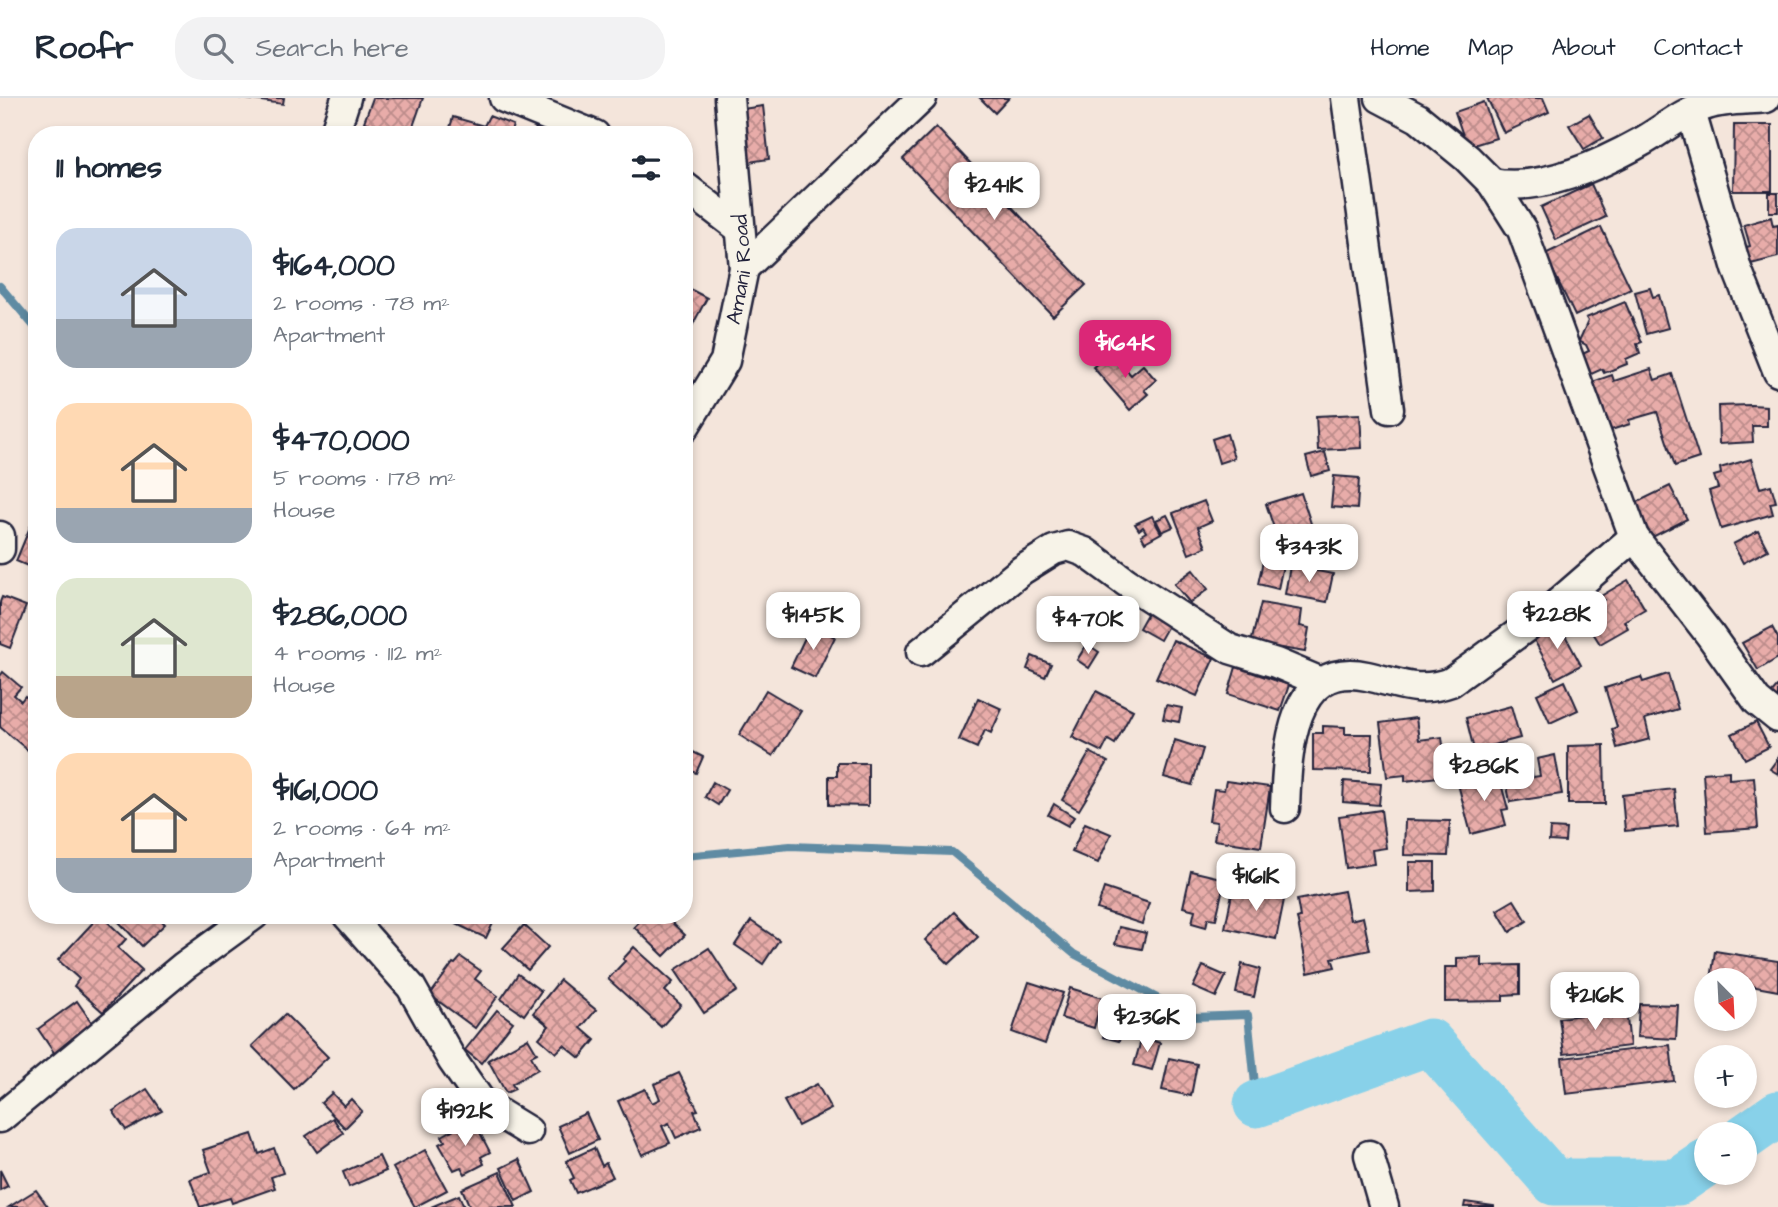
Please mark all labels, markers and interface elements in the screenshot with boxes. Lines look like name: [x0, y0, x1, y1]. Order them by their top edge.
search box: [175, 17, 665, 80]
text: Roofr: [35, 25, 133, 71]
icon: search: [199, 29, 237, 67]
text: Search here: [255, 30, 409, 66]
text: Home: [1370, 31, 1430, 65]
text: Map: [1468, 31, 1513, 65]
text: About: [1551, 31, 1616, 65]
text: Contact: [1654, 31, 1743, 65]
text: 11 homes: [56, 147, 162, 189]
icon: filters: [627, 149, 665, 187]
pin: $241K: [945, 162, 1043, 222]
text: $241K: [965, 169, 1023, 201]
street label: Amani Road: [719, 213, 759, 327]
text: $164,000: [273, 245, 395, 287]
icon: home: [112, 256, 196, 340]
text: 2 rooms · 78 m²: [273, 287, 450, 319]
text: Apartment: [273, 319, 385, 351]
pin: $164K: [1076, 320, 1174, 380]
text: $164K: [1095, 327, 1155, 359]
text: $470,000: [273, 420, 410, 462]
icon: home: [112, 431, 196, 515]
text: 5 rooms · 178 m²: [273, 462, 456, 494]
text: House: [273, 494, 336, 526]
pin: $343K: [1260, 524, 1358, 584]
text: $343K: [1276, 531, 1342, 563]
pin: $145K: [764, 592, 862, 652]
pin: $228K: [1508, 592, 1606, 651]
text: $286,000: [273, 595, 407, 637]
pin: $470K: [1039, 596, 1137, 656]
text: $228K: [1523, 598, 1591, 630]
text: $145K: [782, 599, 844, 631]
text: $470K: [1052, 603, 1124, 635]
icon: home: [112, 606, 196, 690]
text: 4 rooms · 112 m²: [273, 637, 442, 669]
text: House: [273, 669, 336, 701]
pin: $286K: [1435, 744, 1533, 803]
text: $286K: [1449, 750, 1519, 782]
text: $161,000: [273, 770, 378, 812]
icon: home: [112, 781, 196, 865]
text: 2 rooms · 64 m²: [273, 812, 451, 844]
text: Apartment: [273, 844, 385, 876]
pin: $161K: [1207, 854, 1305, 913]
text: $161K: [1232, 860, 1280, 892]
north arrow: [1694, 968, 1757, 1031]
map controls: [1694, 968, 1757, 1185]
pin: $216K: [1546, 972, 1644, 1032]
text: $216K: [1566, 979, 1624, 1011]
pin: $236K: [1098, 995, 1196, 1054]
text: $236K: [1114, 1001, 1180, 1033]
button: +: [1694, 1045, 1757, 1108]
pin: $192K: [416, 1088, 514, 1148]
text: $192K: [437, 1095, 493, 1127]
button: −: [1694, 1122, 1757, 1185]

